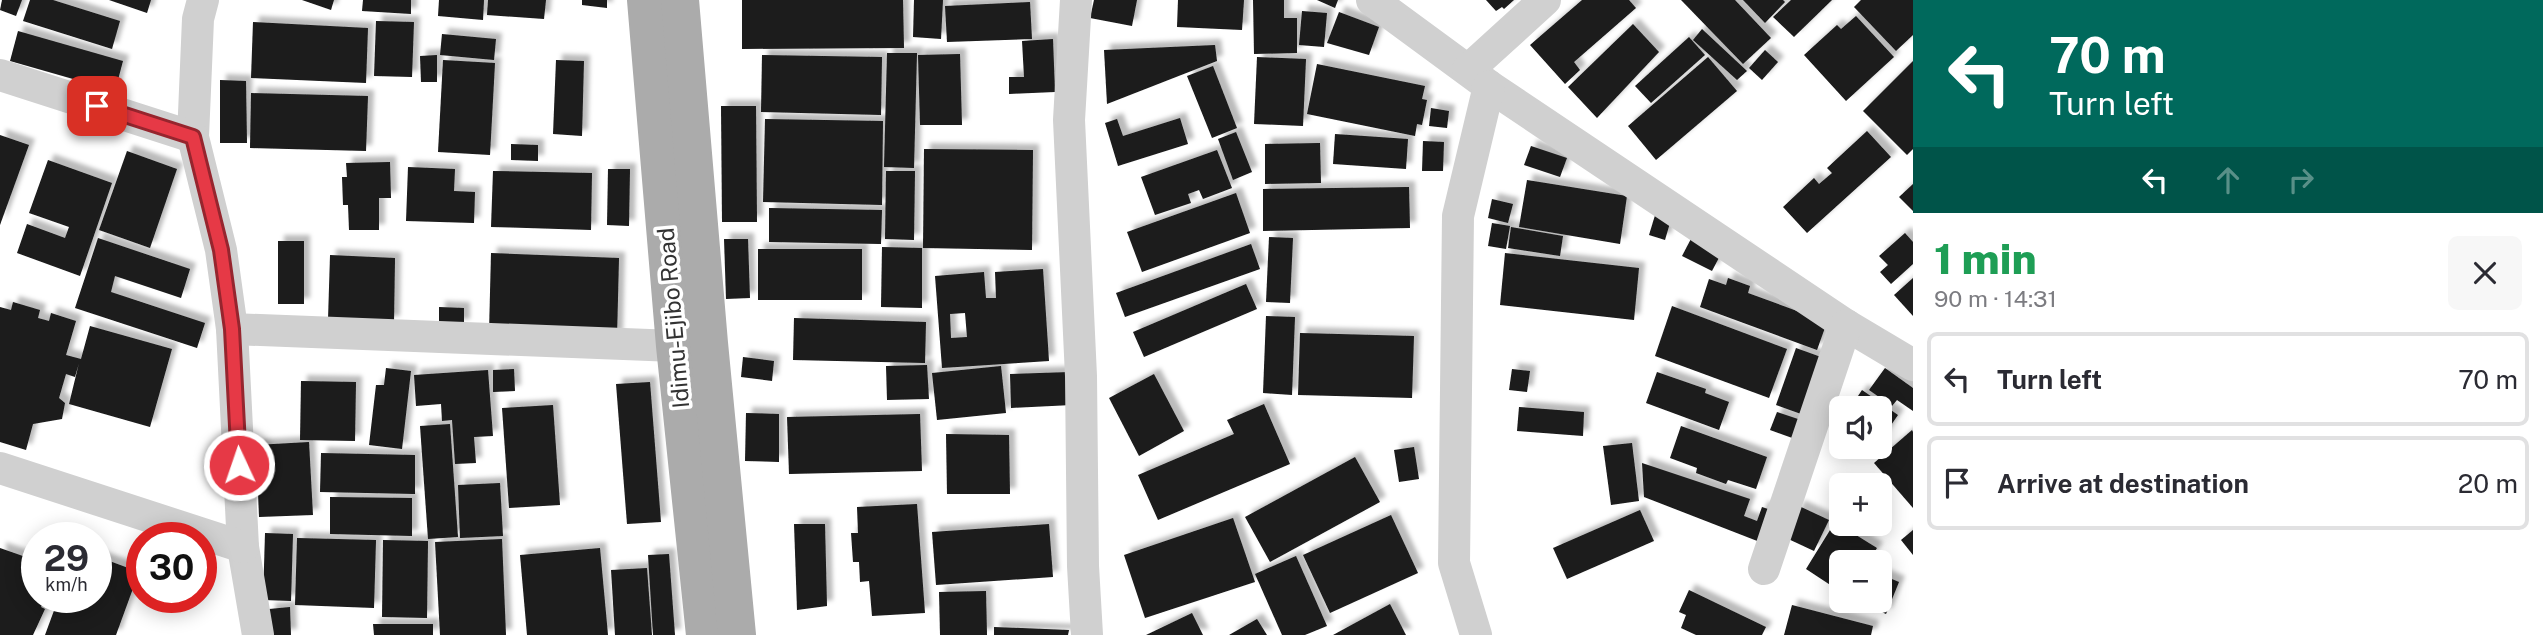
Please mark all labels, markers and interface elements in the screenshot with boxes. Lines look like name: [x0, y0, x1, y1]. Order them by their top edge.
text: 70 m: [2049, 26, 2166, 84]
icon: left: [1934, 28, 2025, 119]
pin: [67, 76, 127, 136]
text: Turn left: [2049, 85, 2174, 122]
icon: arrive: [78, 87, 116, 125]
icon: left: [2136, 161, 2174, 199]
icon: ahead: [2209, 161, 2247, 199]
icon: right: [2282, 161, 2320, 199]
street label: Idimu-Ejibo Road: [652, 227, 694, 409]
text: 1 min: [1934, 234, 2037, 283]
button: close: [2448, 236, 2522, 310]
text: 90 m · 14:31: [1934, 285, 2057, 312]
icon: left: [1938, 360, 1976, 398]
text: Turn left: [1997, 364, 2102, 395]
text: 70 m: [2458, 364, 2518, 395]
map controls: [1829, 396, 1892, 613]
button: sound: [1829, 396, 1892, 459]
position arrow: [202, 428, 276, 502]
icon: arrive: [1938, 464, 1976, 502]
text: Arrive at destination: [1997, 468, 2249, 499]
text: 20 m: [2458, 468, 2518, 499]
button: +: [1829, 473, 1892, 536]
speed limit sign: 30: [126, 522, 217, 613]
text: 29: [44, 538, 89, 579]
button: −: [1829, 550, 1892, 613]
text: km/h: [45, 574, 88, 595]

